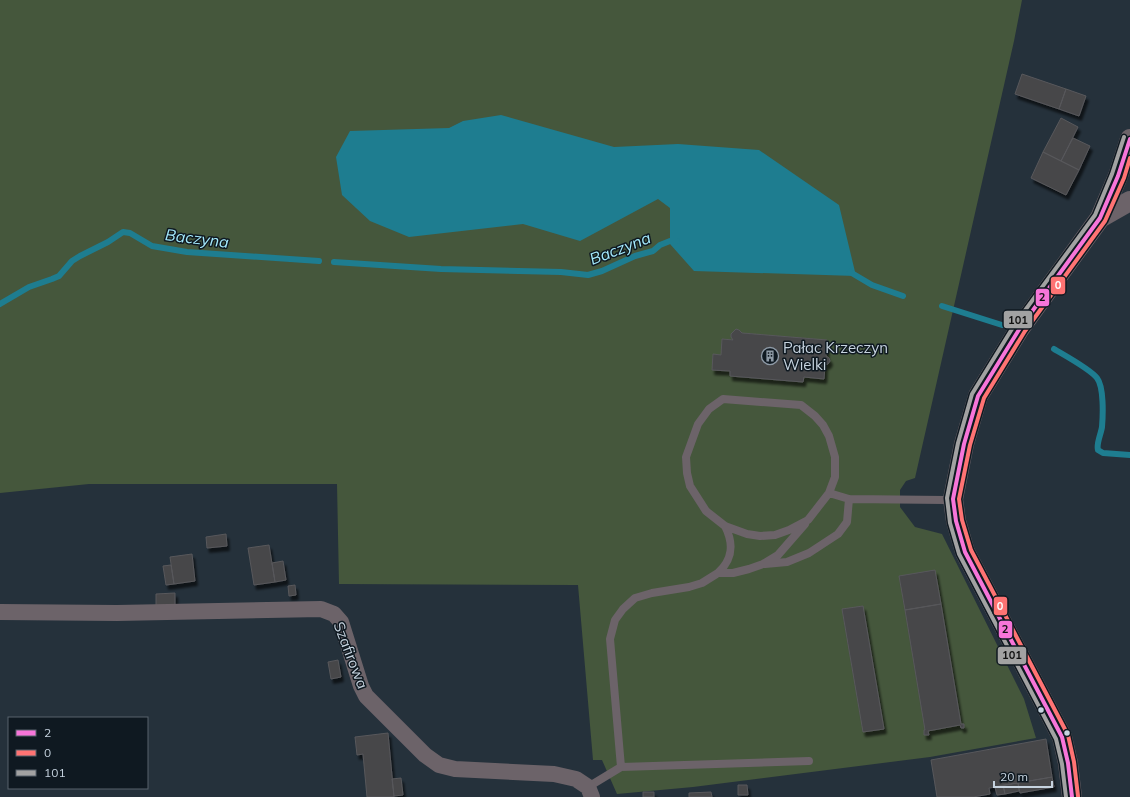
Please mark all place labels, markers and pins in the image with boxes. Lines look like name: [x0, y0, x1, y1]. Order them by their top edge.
place label: Pałac Krzeczyn Wielki: [783, 338, 888, 374]
building icon: Pałac Krzeczyn Wielki: [760, 346, 780, 366]
unlabelled marker: [1036, 705, 1046, 715]
unlabelled marker: [1062, 728, 1072, 738]

